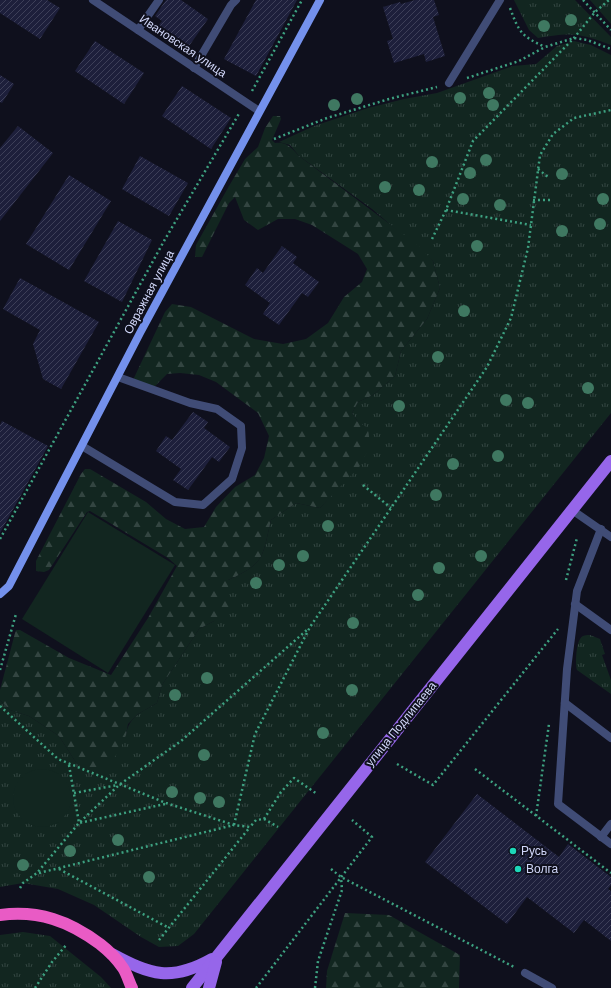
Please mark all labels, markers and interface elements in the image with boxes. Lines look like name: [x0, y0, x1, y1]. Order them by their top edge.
street label: Ивановская улица: [136, 11, 230, 81]
street label: Овражная улица: [120, 247, 178, 337]
street label: улица Подлипаева: [362, 678, 440, 770]
place label: Русь: [521, 843, 547, 859]
marker: Русь: [508, 846, 518, 856]
place label: Волга: [526, 861, 559, 877]
marker: Волга: [513, 864, 523, 874]

